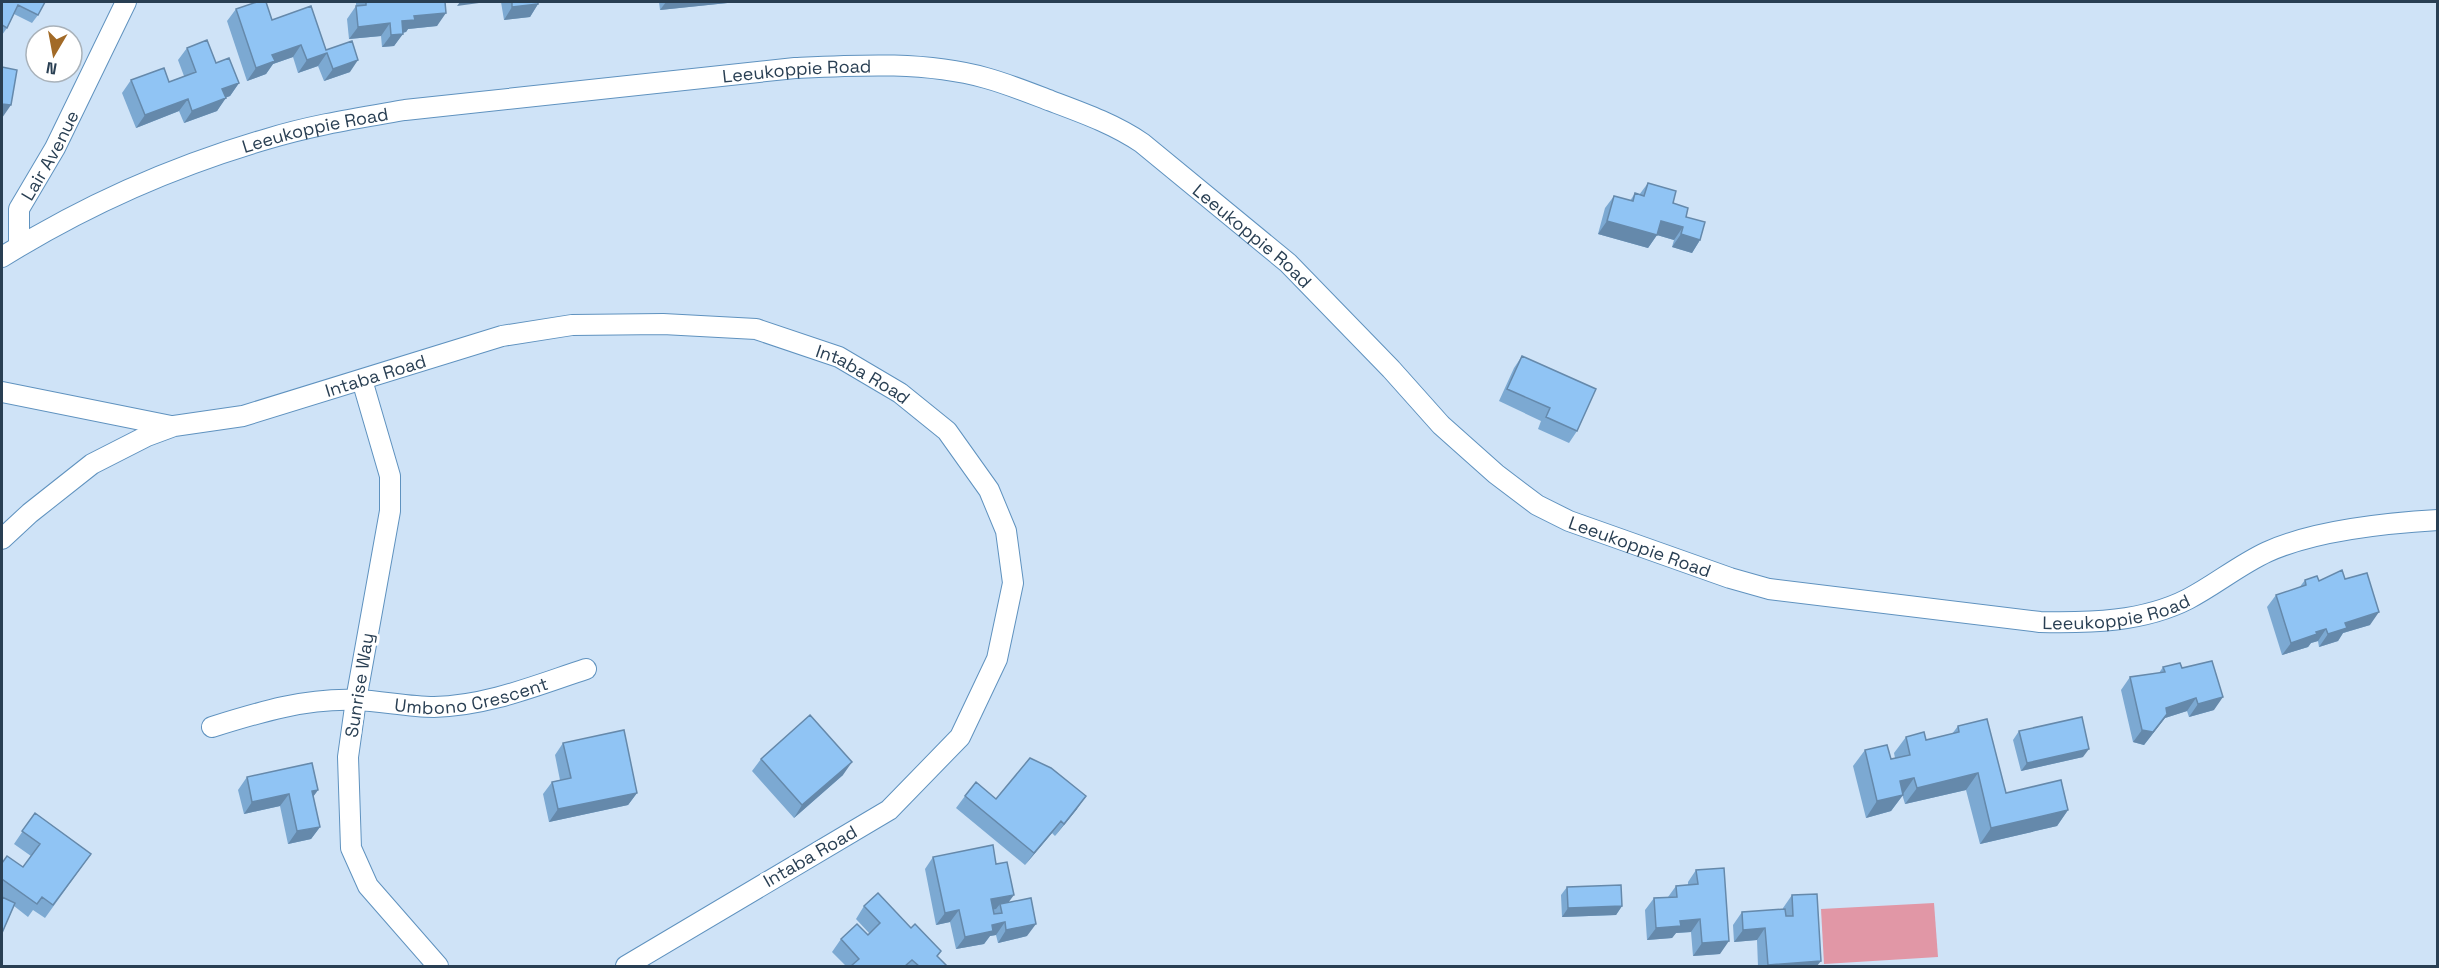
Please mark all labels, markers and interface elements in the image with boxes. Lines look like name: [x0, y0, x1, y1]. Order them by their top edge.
north arrow: [24, 24, 84, 84]
street label: Leeukoppie Road: [721, 54, 872, 87]
text: N: [44, 57, 59, 80]
street label: Leeukoppie Road: [239, 102, 390, 157]
street label: Lair Avenue: [15, 106, 83, 204]
street label: Leeukoppie Road: [1188, 178, 1317, 292]
street label: Intaba Road: [813, 339, 915, 408]
street label: Intaba Road: [322, 349, 429, 402]
street label: Leeukoppie Road: [1566, 510, 1714, 582]
street label: Leeukoppie Road: [2042, 588, 2193, 634]
street label: Sunrise Way: [339, 631, 379, 739]
street label: Umbono Crescent: [393, 671, 551, 719]
street label: Intaba Road: [759, 820, 861, 892]

